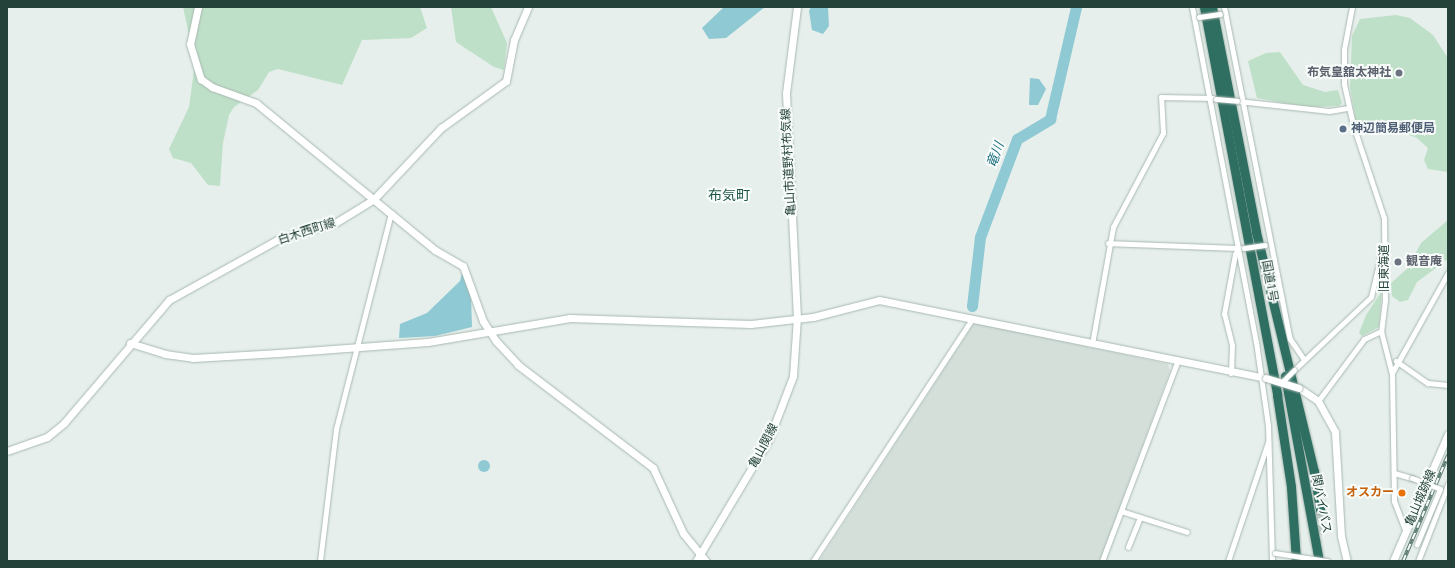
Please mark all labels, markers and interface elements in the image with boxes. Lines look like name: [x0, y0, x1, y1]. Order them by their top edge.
place label: 布気皇舘太神社: [1307, 66, 1391, 80]
marker: 布気皇舘太神社: [1394, 68, 1404, 78]
street label: 亀山市道野村布気線: [779, 108, 799, 216]
place label: 神辺簡易郵便局: [1351, 122, 1435, 136]
marker: 神辺簡易郵便局: [1338, 124, 1348, 134]
water label: 竜川: [984, 140, 1008, 170]
district label: 布気町: [708, 187, 750, 203]
street label: 白木西町線: [276, 216, 338, 248]
street label: 旧東海道: [1378, 244, 1392, 292]
place label: 観音庵: [1406, 255, 1442, 269]
marker: 観音庵: [1393, 257, 1403, 267]
street label: 国道1号: [1258, 259, 1280, 303]
street label: 亀山関線: [746, 421, 782, 471]
street label: 亀山城跡線: [1403, 468, 1439, 528]
street label: 関バイパス: [1308, 473, 1334, 535]
place label: オスカー: [1346, 486, 1394, 500]
marker: オスカー: [1397, 488, 1407, 498]

